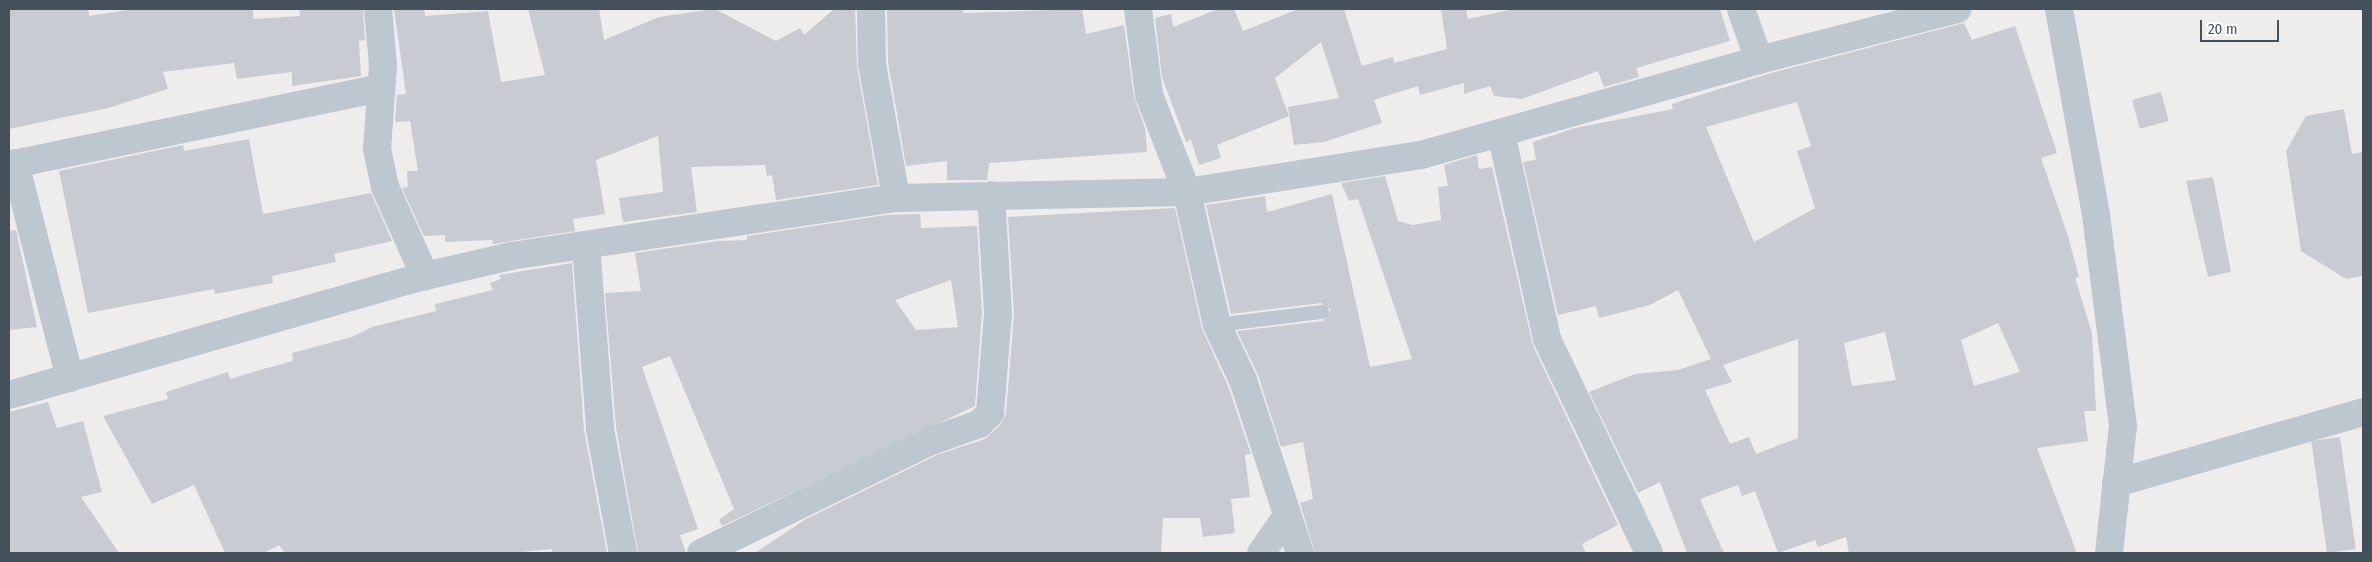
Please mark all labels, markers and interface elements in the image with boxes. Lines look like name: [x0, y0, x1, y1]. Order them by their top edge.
scale bar: [2202, 10, 2281, 42]
text: 20 m: [2208, 20, 2238, 38]

